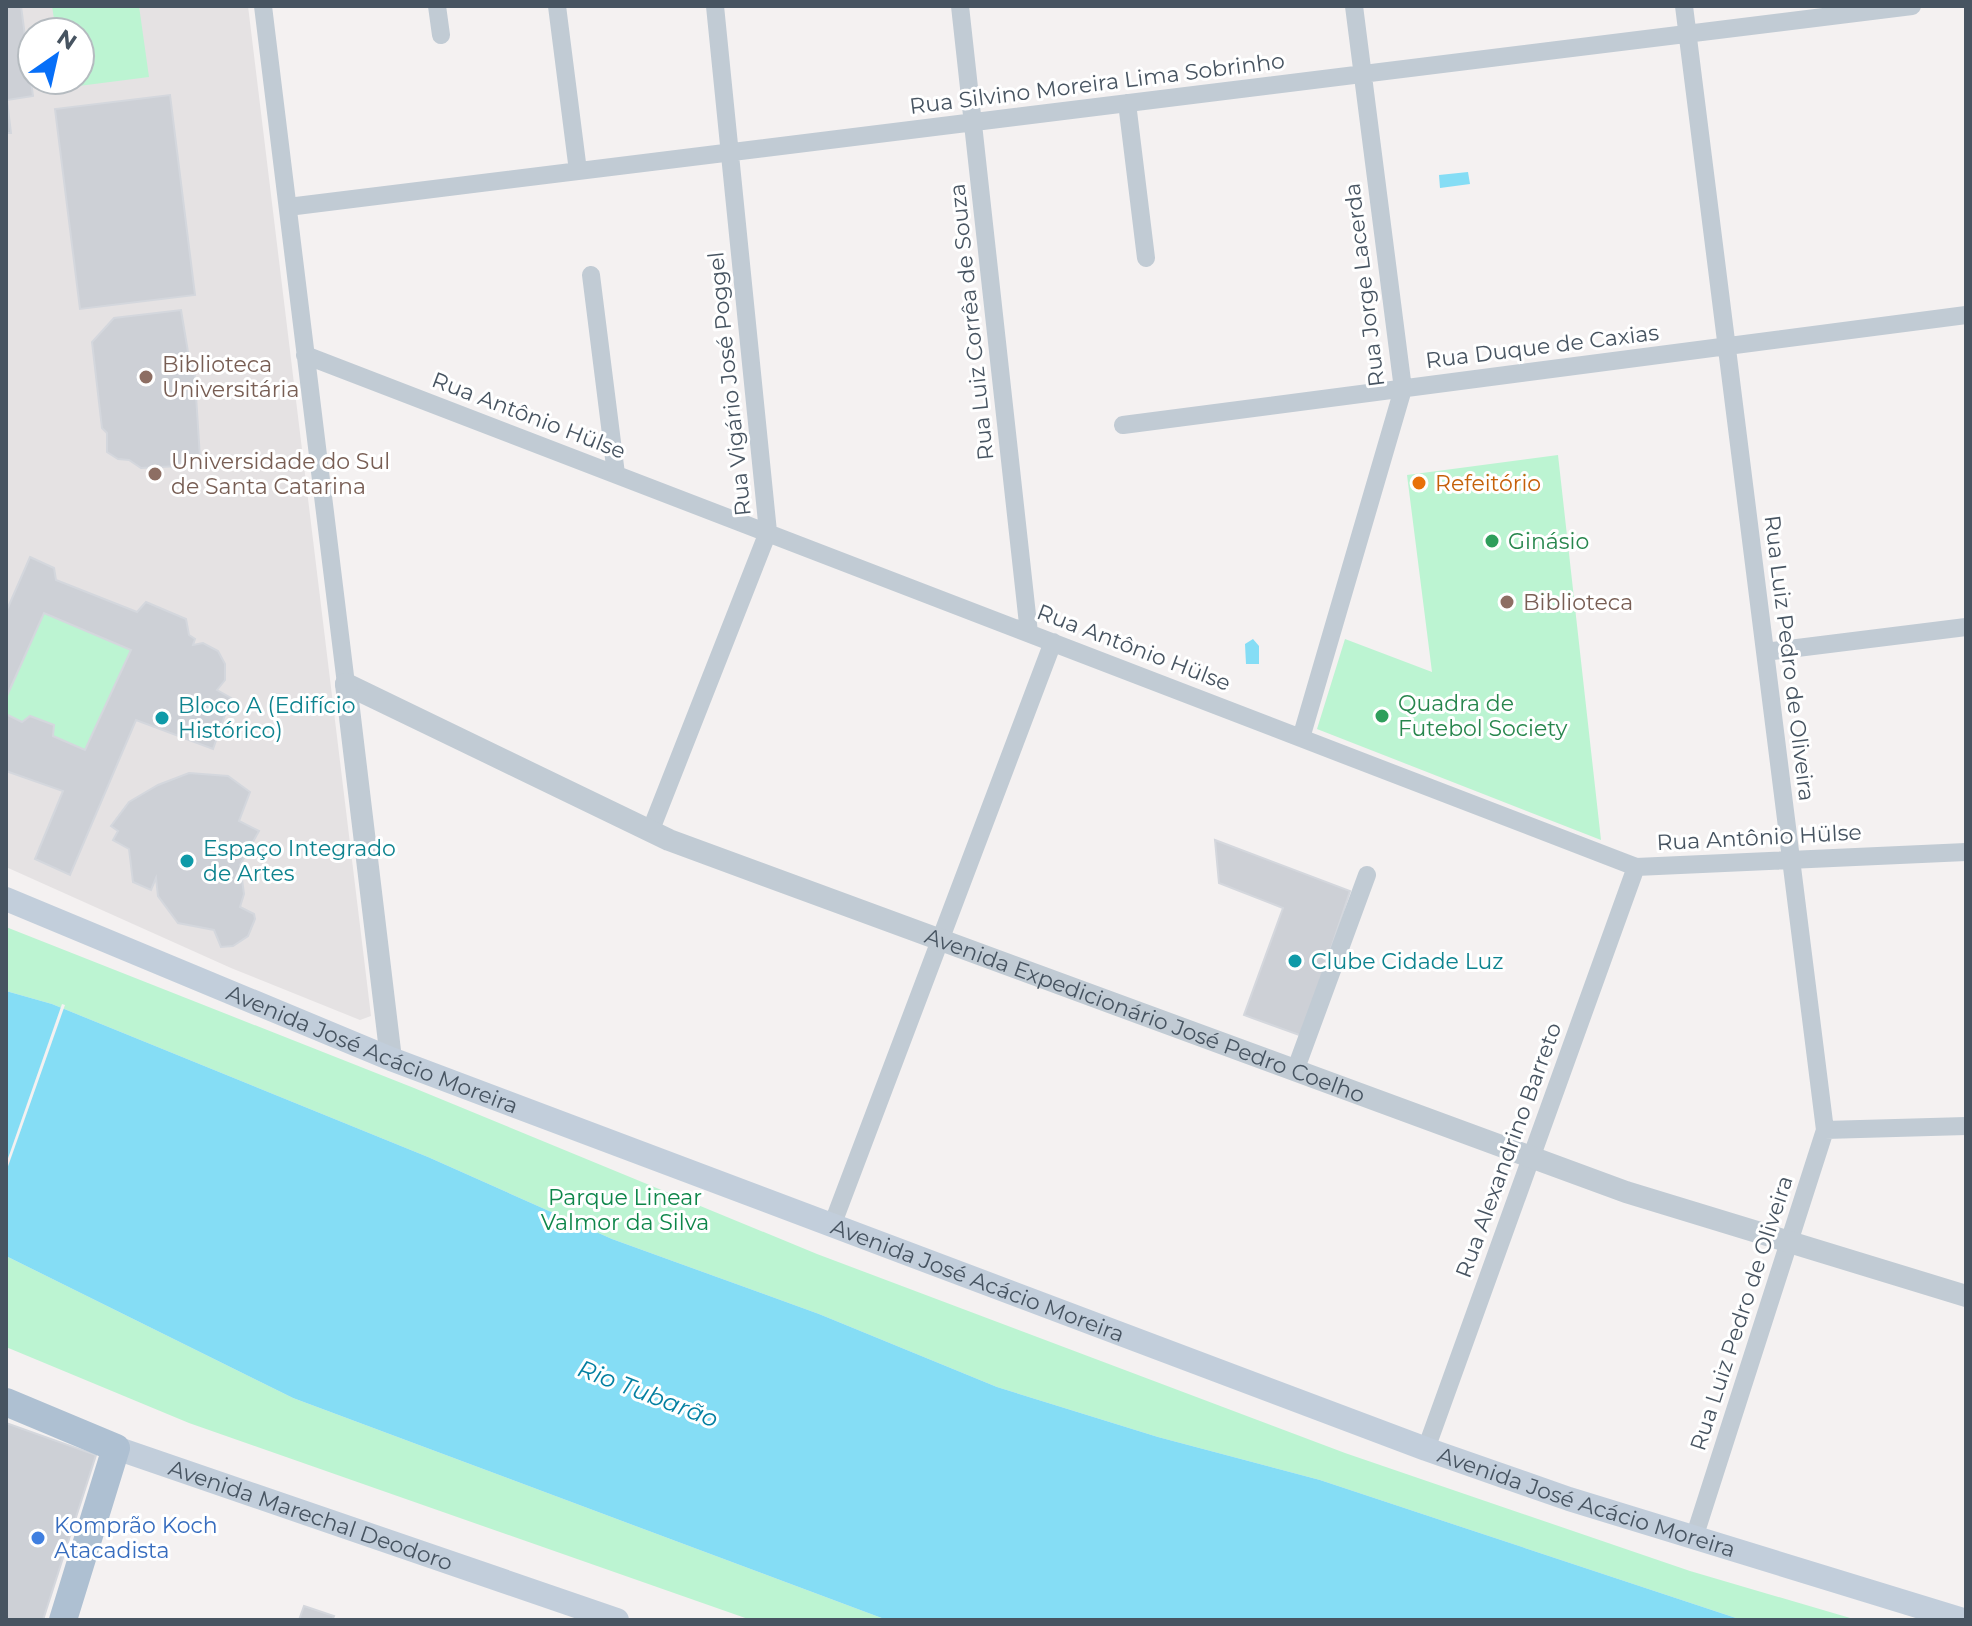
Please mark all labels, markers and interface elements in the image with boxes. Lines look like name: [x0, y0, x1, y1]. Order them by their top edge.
north arrow: [16, 16, 96, 96]
text: N: [52, 24, 82, 56]
street label: Rua Silvino Moreira Lima Sobrinho: [908, 47, 1286, 120]
street label: Rua Luiz Corrêa de Souza: [944, 182, 999, 462]
street label: Rua Jorge Lacerda: [1339, 182, 1390, 388]
street label: Rua Vigário José Poggel: [702, 250, 757, 518]
street label: Rua Duque de Caxias: [1424, 319, 1661, 374]
place label: Biblioteca Universitária: [162, 351, 299, 403]
street label: Rua Antônio Hülse: [428, 366, 630, 465]
marker: Biblioteca Universitária: [137, 368, 155, 386]
place label: Universidade do Sul de Santa Catarina: [171, 448, 390, 500]
marker: Universidade do Sul de Santa Catarina: [146, 465, 164, 483]
place label: Refeitório: [1435, 470, 1541, 497]
marker: Refeitório: [1410, 474, 1428, 492]
street label: Rua Luiz Pedro de Oliveira: [1759, 514, 1820, 802]
place label: Ginásio: [1508, 528, 1589, 555]
marker: Ginásio: [1483, 532, 1501, 550]
place label: Biblioteca: [1523, 589, 1633, 616]
marker: Biblioteca: [1498, 593, 1516, 611]
street label: Rua Antônio Hülse: [1033, 598, 1235, 697]
place label: Quadra de Futebol Society: [1398, 690, 1567, 742]
place label: Bloco A (Edifício Histórico): [178, 692, 356, 744]
marker: Quadra de Futebol Society: [1373, 707, 1391, 725]
marker: Bloco A (Edifício Histórico): [153, 709, 171, 727]
street label: Rua Antônio Hülse: [1656, 819, 1862, 856]
place label: Espaço Integrado de Artes: [203, 835, 396, 887]
marker: Espaço Integrado de Artes: [178, 852, 196, 870]
street label: Avenida Expedicionário José Pedro Coelho: [921, 922, 1369, 1109]
place label: Clube Cidade Luz: [1311, 948, 1503, 975]
marker: Clube Cidade Luz: [1286, 952, 1304, 970]
street label: Avenida José Acácio Moreira: [222, 979, 522, 1120]
street label: Rua Alexandrino Barreto: [1450, 1019, 1567, 1282]
street label: Rua Luiz Pedro de Oliveira: [1684, 1172, 1799, 1454]
park label: Parque Linear Valmor da Silva: [541, 1184, 709, 1236]
street label: Avenida José Acácio Moreira: [827, 1213, 1128, 1348]
water label: Rio Tubarão: [574, 1353, 722, 1434]
street label: Avenida José Acácio Moreira: [1434, 1441, 1738, 1563]
street label: Avenida Marechal Deodoro: [165, 1454, 456, 1577]
place label: Komprão Koch Atacadista: [54, 1512, 218, 1564]
marker: Komprão Koch Atacadista: [29, 1529, 47, 1547]

